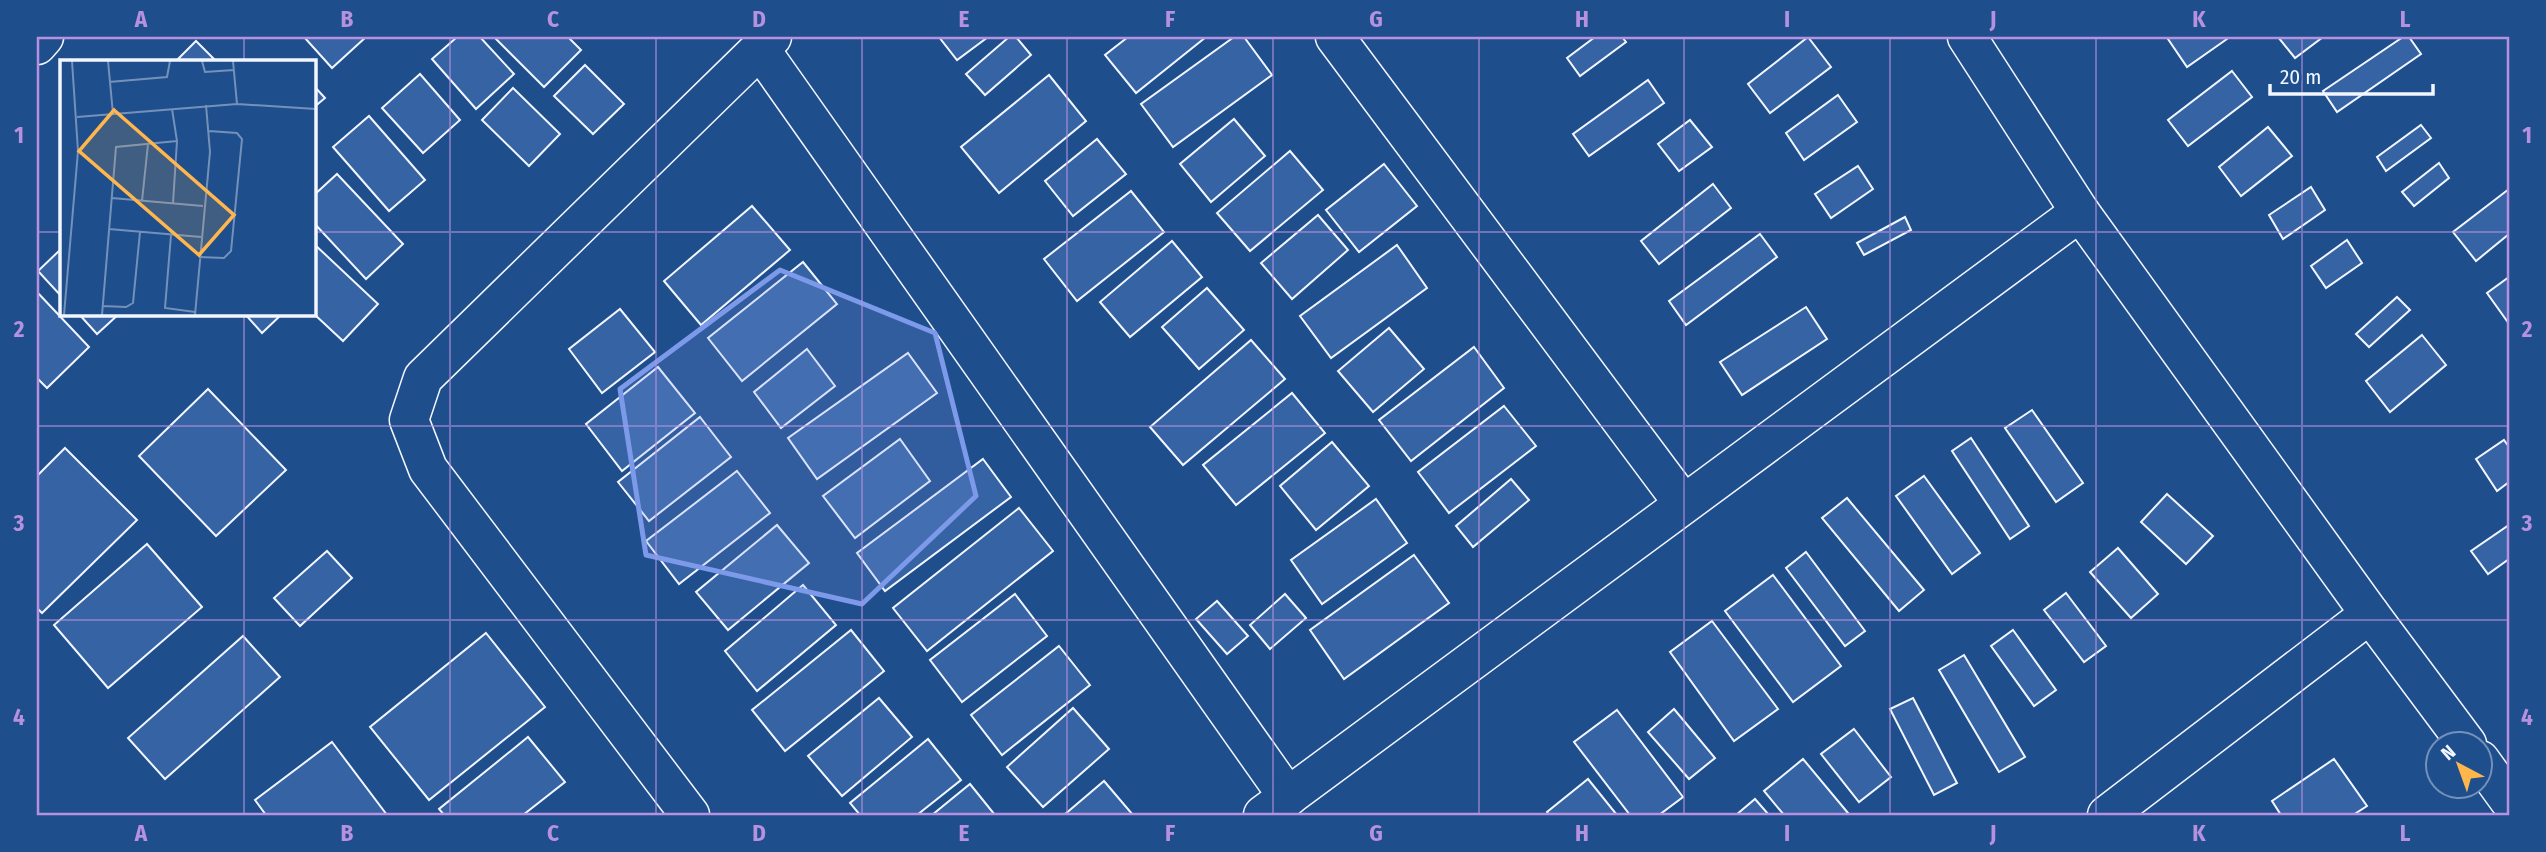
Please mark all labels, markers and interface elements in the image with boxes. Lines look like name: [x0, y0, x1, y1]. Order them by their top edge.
text: A: [134, 5, 148, 33]
text: B: [341, 5, 354, 33]
text: C: [547, 5, 559, 33]
text: D: [752, 5, 766, 33]
text: E: [959, 5, 970, 33]
text: F: [1165, 5, 1175, 33]
text: G: [1369, 5, 1383, 33]
text: H: [1575, 5, 1589, 33]
text: I: [1784, 5, 1790, 33]
text: J: [1989, 5, 1996, 33]
text: K: [2192, 5, 2206, 33]
text: L: [2400, 5, 2411, 33]
scale bar: [2270, 52, 2432, 96]
inset map: [60, 60, 315, 315]
text: 20 m: [2280, 64, 2321, 90]
text: 1: [14, 121, 24, 149]
text: 1: [2522, 121, 2532, 149]
text: 2: [13, 315, 25, 343]
text: 2: [2521, 315, 2533, 343]
text: 3: [13, 509, 25, 537]
text: 3: [2521, 509, 2533, 537]
text: 4: [13, 703, 25, 731]
text: 4: [2521, 703, 2533, 731]
north arrow: [2424, 730, 2494, 800]
text: N: [2436, 740, 2460, 765]
text: A: [134, 819, 148, 847]
text: B: [341, 819, 354, 847]
text: C: [547, 819, 559, 847]
text: D: [752, 819, 766, 847]
text: E: [959, 819, 970, 847]
text: F: [1165, 819, 1175, 847]
text: G: [1369, 819, 1383, 847]
text: H: [1575, 819, 1589, 847]
text: I: [1784, 819, 1790, 847]
text: J: [1989, 819, 1996, 847]
text: K: [2192, 819, 2206, 847]
text: L: [2400, 819, 2411, 847]

